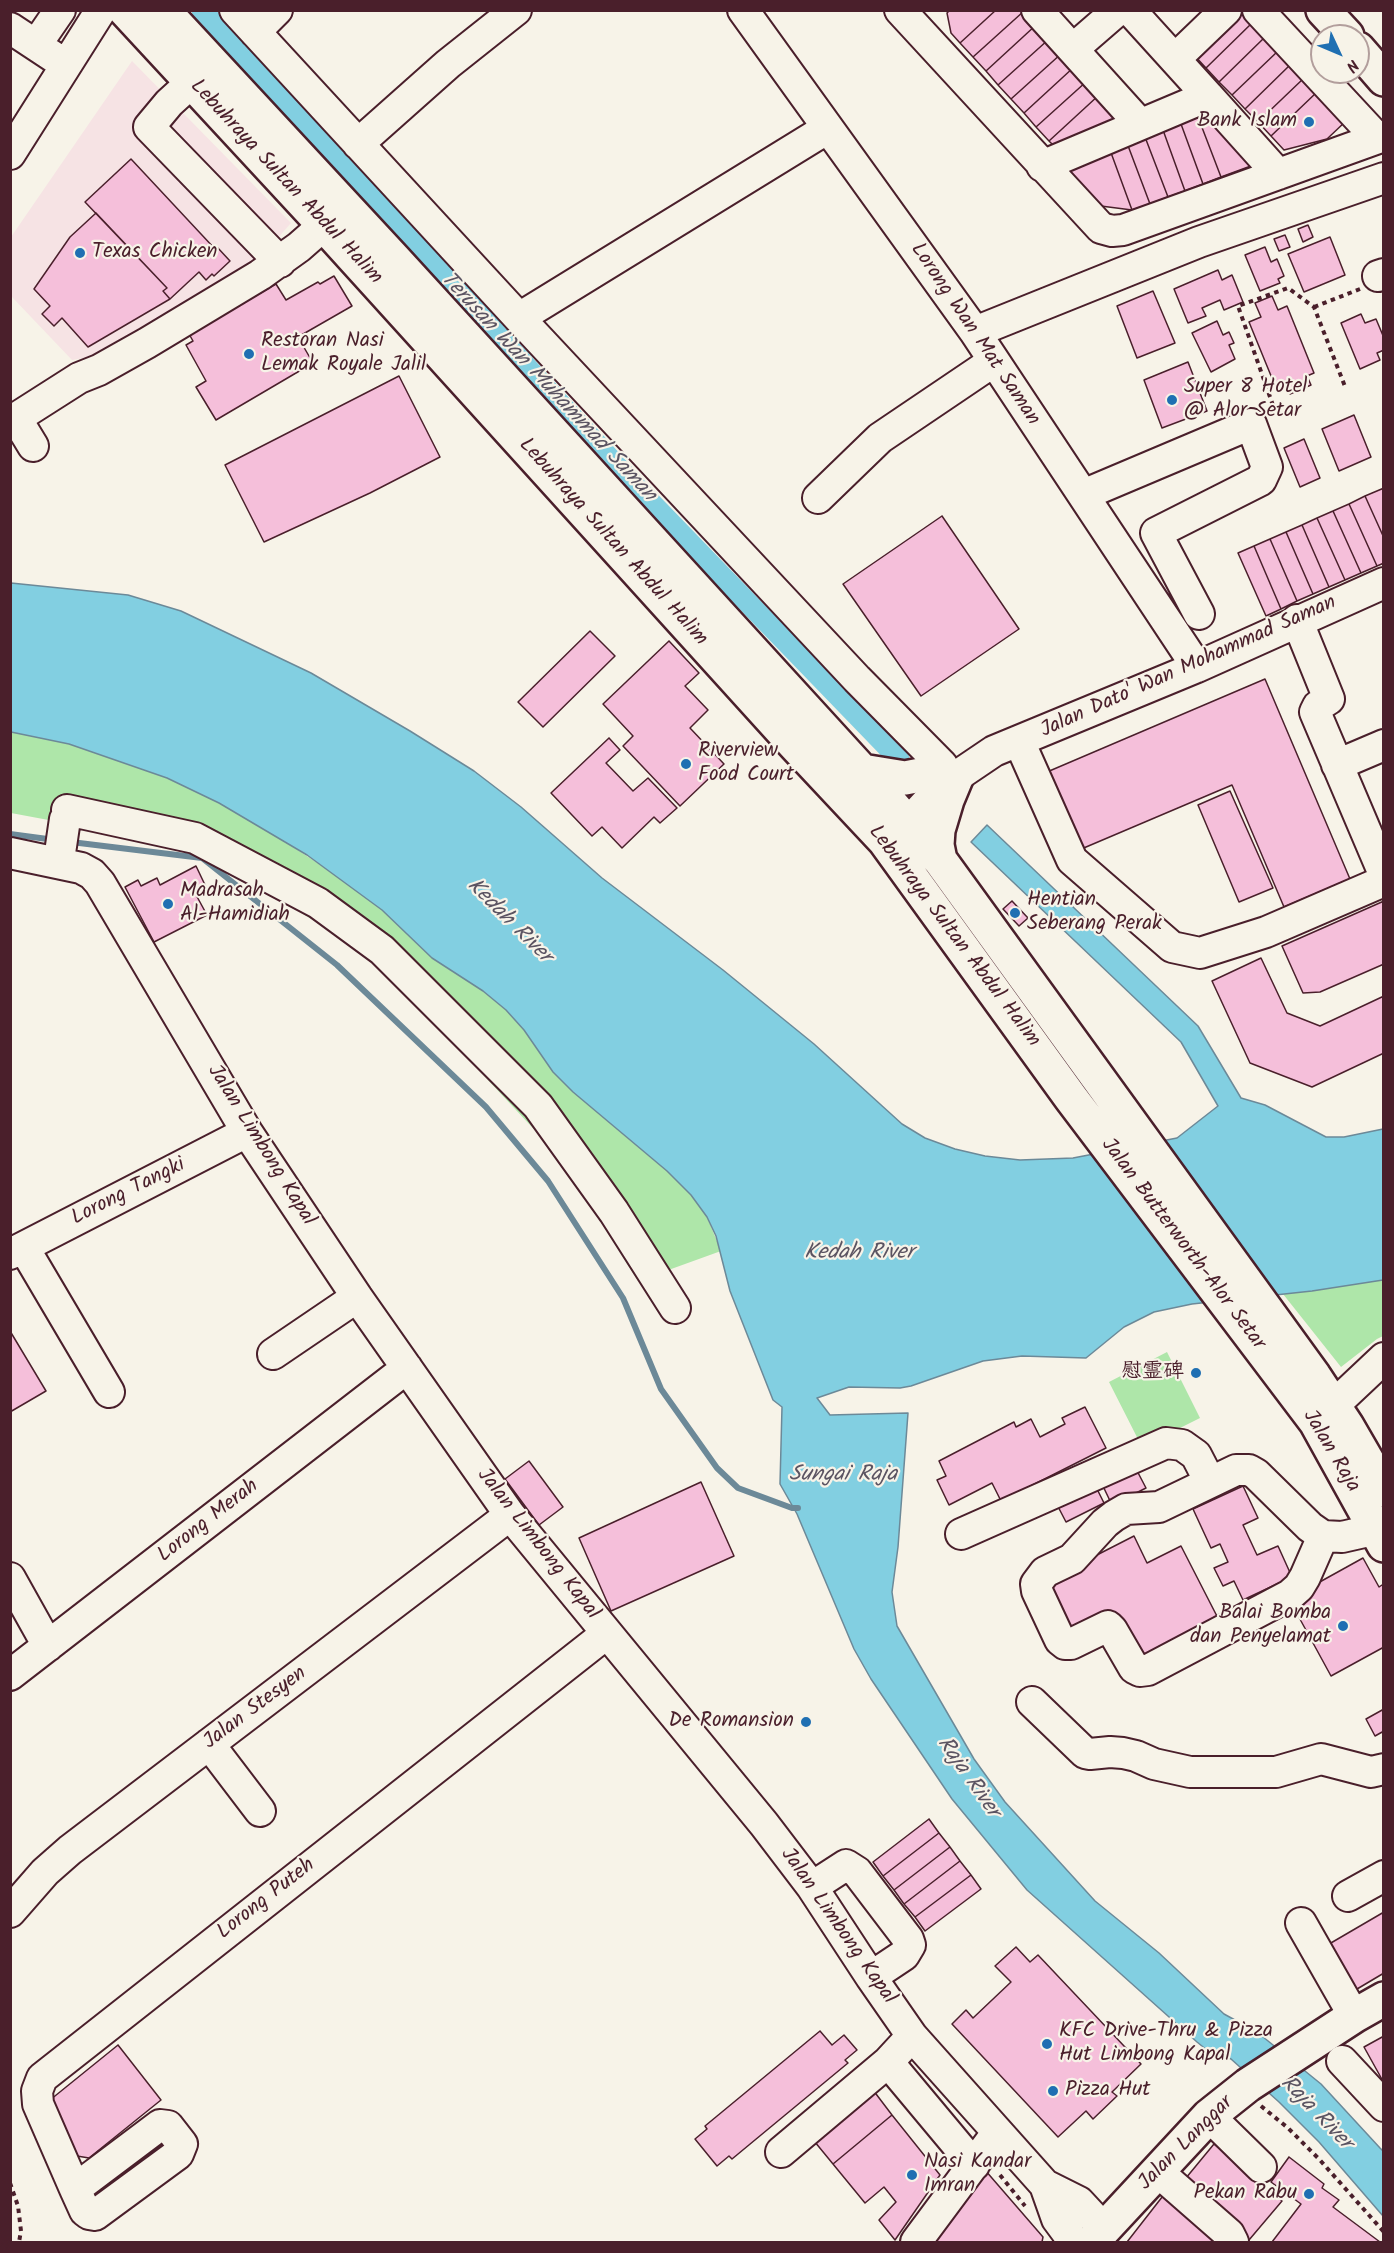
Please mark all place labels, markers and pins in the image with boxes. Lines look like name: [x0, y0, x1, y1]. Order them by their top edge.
place label: Bank Islam: [1197, 109, 1297, 135]
marker: Bank Islam: [1302, 115, 1316, 129]
place label: Texas Chicken: [92, 240, 218, 266]
marker: Texas Chicken: [73, 246, 87, 260]
place label: Restoran Nasi Lemak Royale Jalil: [261, 329, 426, 379]
marker: Restoran Nasi Lemak Royale Jalil: [242, 347, 256, 361]
place label: Super 8 Hotel @ Alor Setar: [1184, 375, 1307, 425]
marker: Super 8 Hotel @ Alor Setar: [1165, 393, 1179, 407]
place label: Riverview Food Court: [698, 739, 794, 789]
marker: Riverview Food Court: [679, 757, 693, 771]
place label: Madrasah Al-Hamidiah: [180, 879, 290, 929]
place label: Hentian Seberang Perak: [1027, 888, 1162, 938]
marker: Madrasah Al-Hamidiah: [161, 897, 175, 911]
marker: Hentian Seberang Perak: [1008, 906, 1022, 920]
place label: 慰霊碑: [1121, 1360, 1184, 1386]
marker: 慰霊碑: [1189, 1366, 1203, 1380]
place label: Balai Bomba dan Penyelamat: [1190, 1601, 1331, 1651]
marker: Balai Bomba dan Penyelamat: [1336, 1619, 1350, 1633]
place label: De Romansion: [668, 1709, 794, 1735]
marker: De Romansion: [799, 1715, 813, 1729]
place label: KFC Drive-Thru & Pizza Hut Limbong Kapal: [1059, 2019, 1273, 2069]
marker: KFC Drive-Thru & Pizza Hut Limbong Kapal: [1040, 2037, 1054, 2051]
place label: Pizza Hut: [1065, 2078, 1150, 2104]
marker: Pizza Hut: [1046, 2084, 1060, 2098]
place label: Nasi Kandar Imran: [924, 2150, 1031, 2200]
marker: Nasi Kandar Imran: [905, 2168, 919, 2182]
place label: Pekan Rabu: [1194, 2181, 1297, 2207]
marker: Pekan Rabu: [1302, 2187, 1316, 2201]

